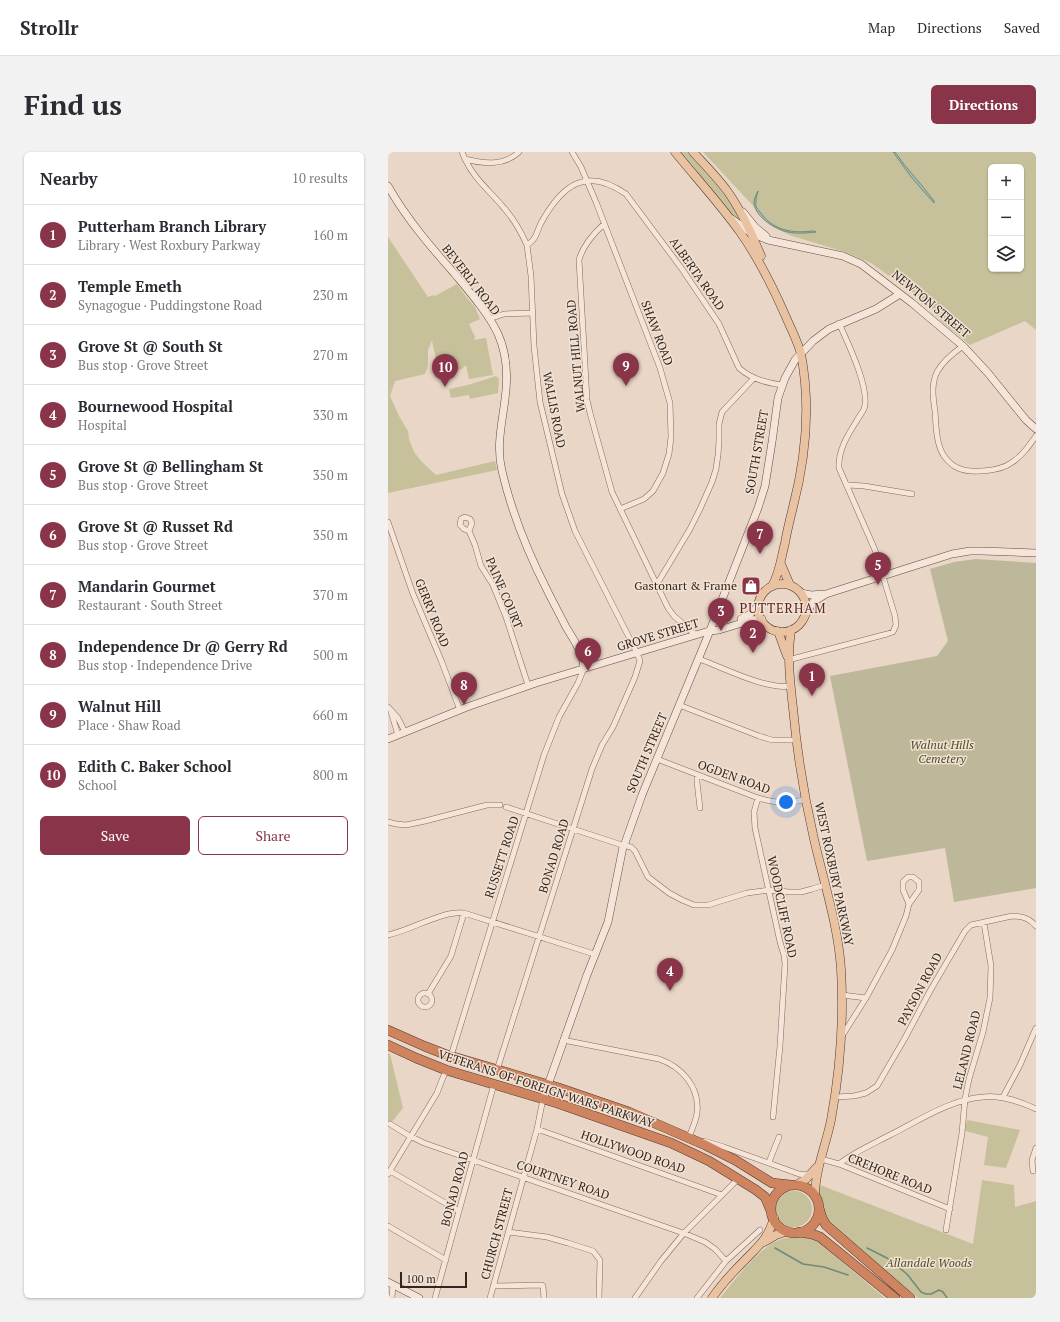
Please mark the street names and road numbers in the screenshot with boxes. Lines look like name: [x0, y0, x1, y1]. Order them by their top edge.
street label: ALBERTA ROAD: [667, 234, 728, 313]
street label: BEVERLY ROAD: [439, 241, 504, 318]
street label: NEWTON STREET: [889, 267, 974, 341]
street label: SHAW ROAD: [638, 298, 677, 368]
street label: WALNUT HILL ROAD: [563, 299, 588, 413]
street label: WALLIS ROAD: [540, 371, 569, 449]
street label: SOUTH STREET: [742, 408, 771, 495]
street label: PAINE COURT: [483, 555, 526, 631]
street label: GERRY ROAD: [412, 576, 453, 649]
street label: GROVE STREET: [615, 615, 701, 654]
street label: SOUTH STREET: [623, 710, 670, 795]
street label: OGDEN ROAD: [696, 756, 773, 797]
street label: WEST ROXBURY PARKWAY: [812, 801, 857, 947]
street label: RUSSETT ROAD: [481, 814, 522, 900]
street label: BONAD ROAD: [535, 817, 572, 895]
street label: WOODCLIFF ROAD: [764, 855, 801, 959]
street label: PAYSON ROAD: [894, 950, 945, 1028]
street label: LELAND ROAD: [949, 1009, 984, 1091]
street label: VETERANS OF FOREIGN WARS PARKWAY: [436, 1046, 656, 1131]
street label: HOLLYWOOD ROAD: [579, 1127, 687, 1176]
street label: BONAD ROAD: [437, 1150, 472, 1228]
street label: CREHORE ROAD: [846, 1150, 935, 1197]
street label: COURTNEY ROAD: [515, 1157, 612, 1202]
street label: CHURCH STREET: [477, 1186, 516, 1281]

